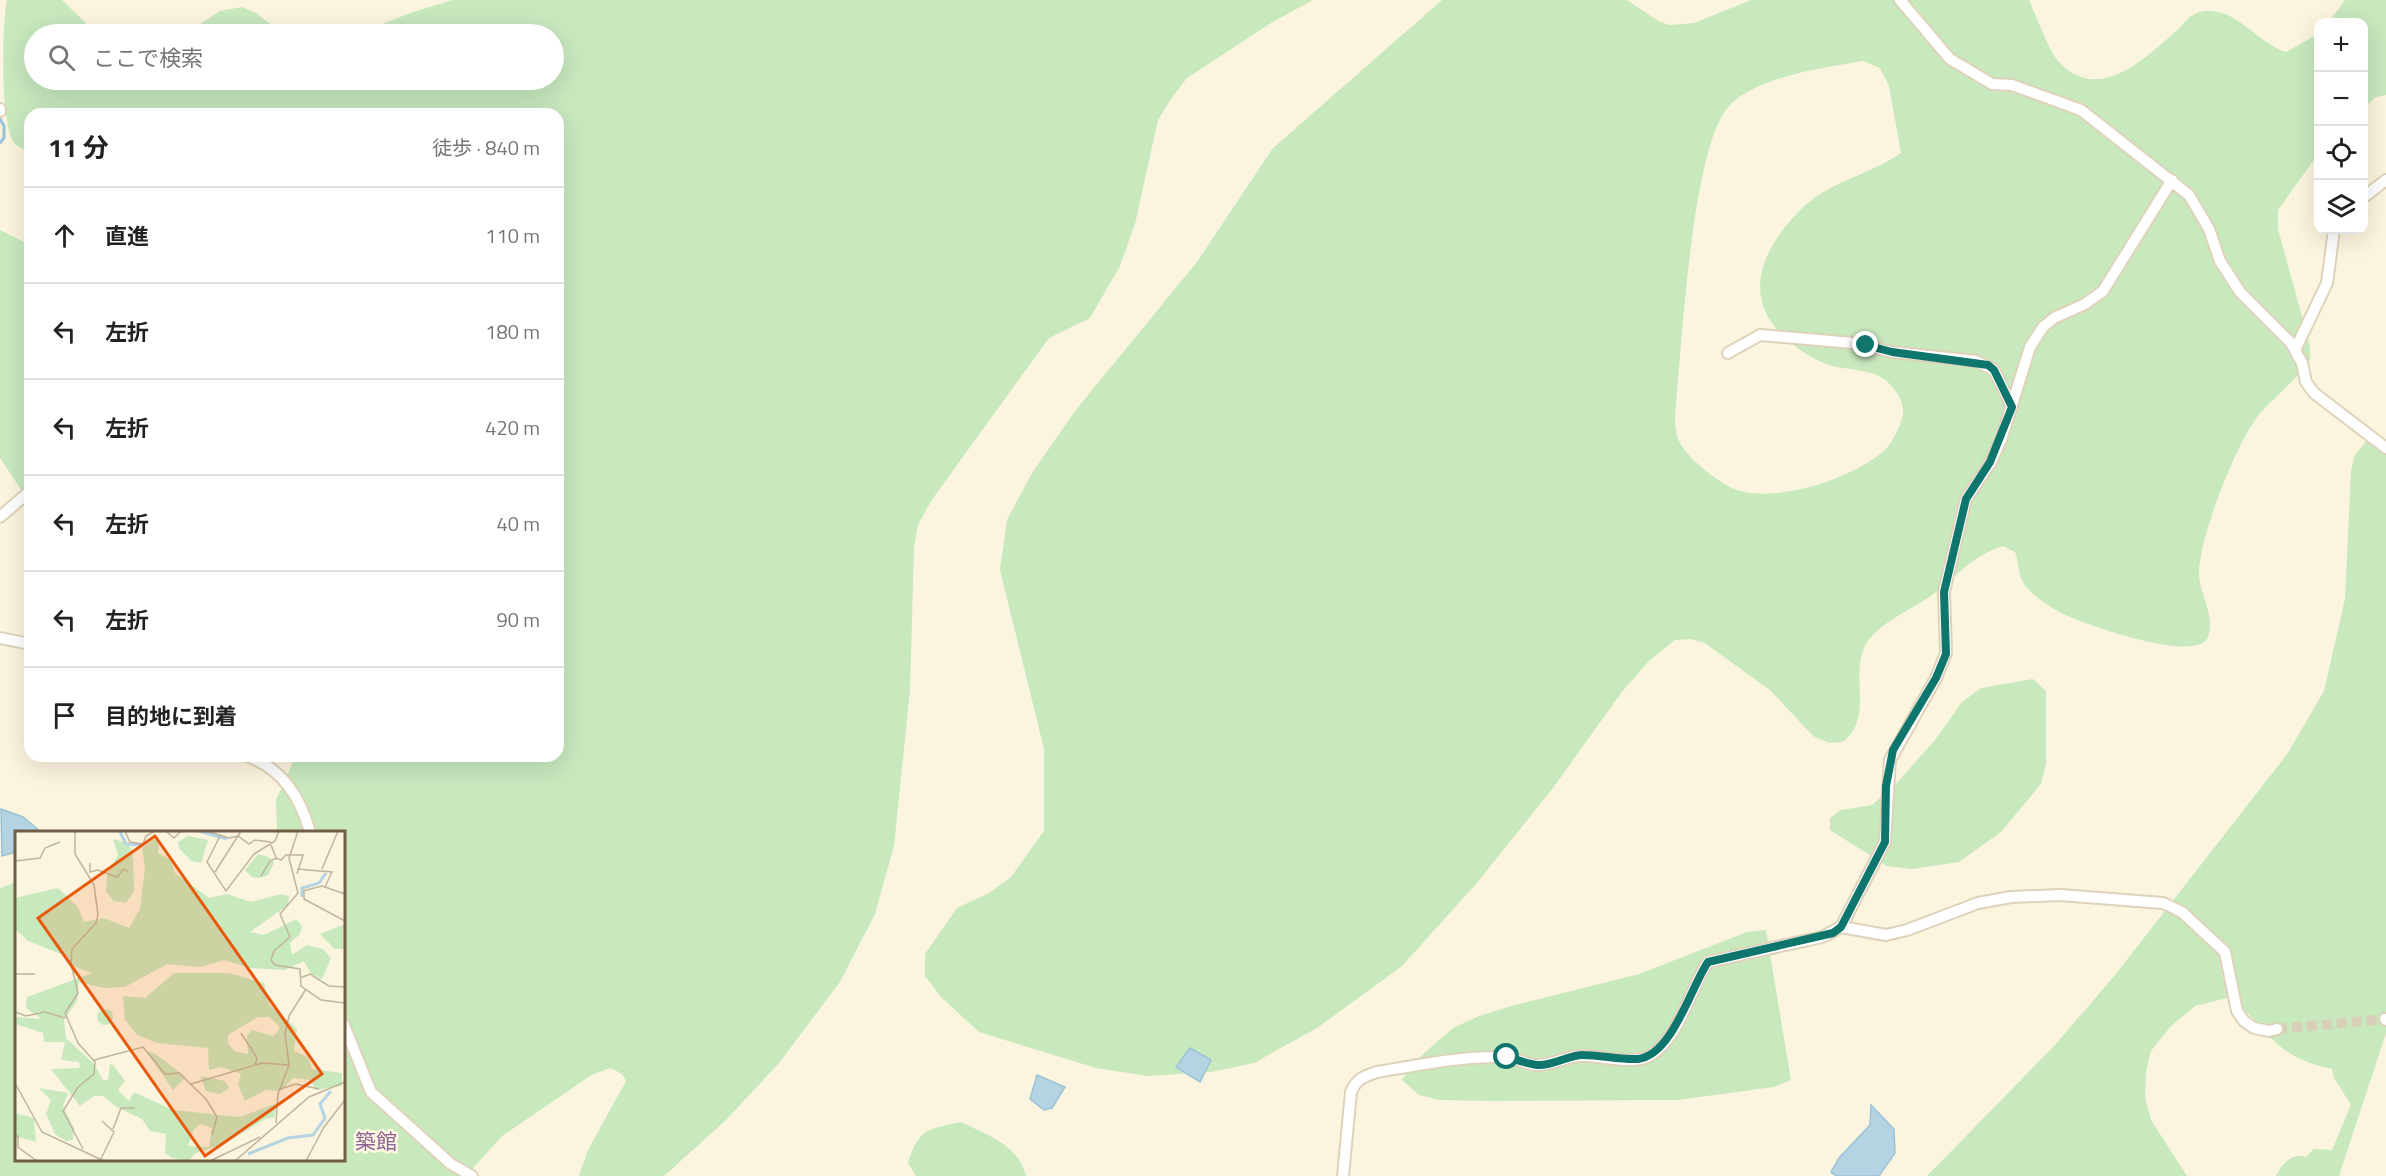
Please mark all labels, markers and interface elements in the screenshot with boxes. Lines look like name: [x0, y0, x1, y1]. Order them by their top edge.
map controls: [2314, 18, 2368, 234]
button: +: [2314, 18, 2368, 72]
search box: [24, 24, 564, 90]
icon: search: [45, 41, 78, 74]
text: ここで検索: [93, 41, 203, 75]
button: −: [2314, 72, 2368, 126]
button: locate: [2314, 126, 2368, 180]
text: 11 分: [48, 128, 109, 167]
text: 徒歩 · 840 m: [432, 132, 540, 163]
button: layers: [2314, 180, 2368, 234]
icon: ahead: [48, 219, 81, 252]
text: 直進: [105, 219, 149, 253]
text: 110 m: [485, 220, 540, 251]
icon: left: [48, 315, 81, 348]
text: 左折: [105, 315, 149, 349]
text: 180 m: [485, 316, 540, 347]
route end: [1852, 331, 1878, 357]
icon: left: [48, 411, 81, 444]
text: 左折: [105, 411, 149, 445]
text: 420 m: [485, 412, 540, 443]
icon: left: [48, 507, 81, 540]
text: 左折: [105, 507, 149, 541]
text: 40 m: [496, 508, 540, 539]
icon: left: [48, 603, 81, 636]
text: 左折: [105, 603, 149, 637]
text: 90 m: [496, 604, 540, 635]
icon: arrive: [48, 699, 81, 732]
text: 目的地に到着: [105, 699, 237, 733]
inset map: [15, 831, 345, 1161]
route start: [1493, 1043, 1519, 1069]
district label: 築館: [355, 1125, 397, 1157]

